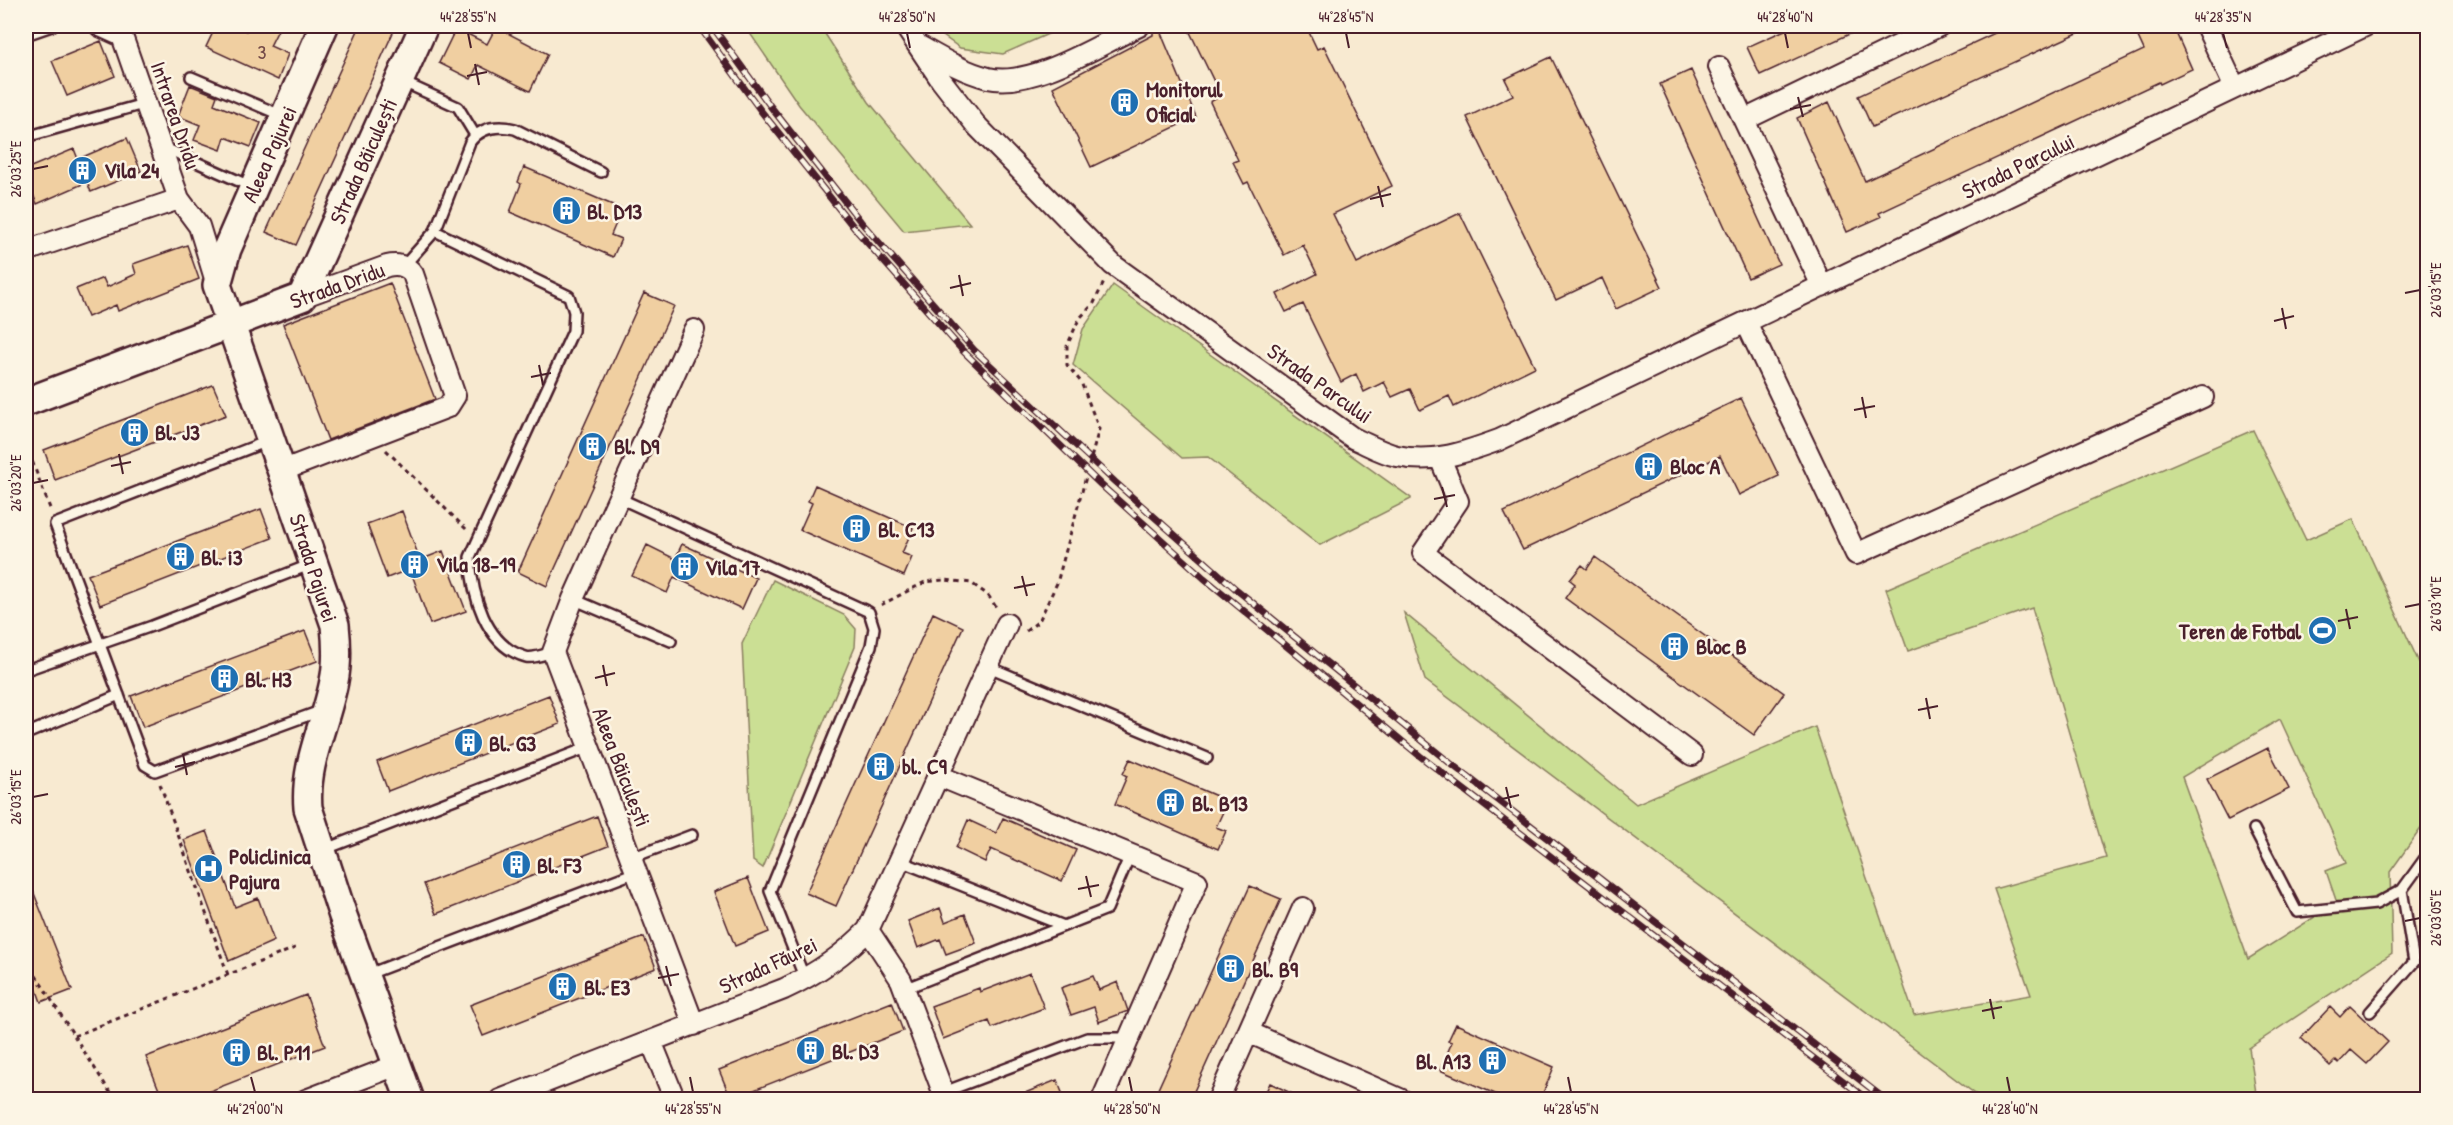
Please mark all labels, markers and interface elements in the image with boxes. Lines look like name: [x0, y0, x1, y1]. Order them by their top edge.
text: 44°28'55"N: [440, 6, 496, 27]
text: 44°28'50"N: [879, 6, 935, 27]
text: 44°28'45"N: [1318, 6, 1374, 27]
text: 44°28'40"N: [1757, 6, 1813, 27]
text: 44°28'35"N: [2195, 6, 2251, 27]
house number: 3: [258, 38, 267, 65]
street label: Intrarea Dridu: [144, 57, 208, 173]
place label: Monitorul Oficial: [1146, 74, 1224, 129]
building icon: Monitorul Oficial: [1109, 86, 1141, 118]
street label: Strada Băiculești: [322, 93, 404, 229]
street label: Aleea Pajurei: [234, 101, 304, 207]
street label: Strada Parcului: [1957, 126, 2079, 206]
text: 26°03'25"E: [5, 140, 26, 197]
building icon: Vila 24: [67, 154, 99, 186]
place label: Vila 24: [104, 155, 159, 185]
building icon: Bl. D13: [550, 195, 582, 227]
place label: Bl. D13: [587, 196, 642, 226]
street label: Strada Dridu: [286, 254, 388, 316]
text: 26°03'15"E: [2425, 262, 2446, 318]
street label: Strada Parcului: [1262, 336, 1378, 430]
building icon: Bl. J3: [118, 416, 150, 448]
place label: Bl. J3: [155, 417, 200, 447]
building icon: Bl. D9: [577, 430, 609, 462]
place label: Bl. D9: [614, 431, 659, 461]
building icon: Bloc A: [1633, 450, 1665, 482]
place label: Bloc A: [1670, 451, 1720, 481]
text: 26°03'20"E: [5, 454, 26, 512]
street label: Strada Pajurei: [282, 510, 346, 626]
building icon: Bl. C13: [841, 513, 873, 545]
place label: Bl. C13: [878, 514, 935, 544]
building icon: Bl. i3: [164, 541, 196, 573]
place label: Bl. i3: [201, 542, 243, 572]
building icon: Vila 18-19: [399, 548, 431, 580]
place label: Vila 18-19: [436, 549, 515, 579]
building icon: Vila 17: [668, 551, 700, 583]
place label: Vila 17: [705, 552, 761, 582]
text: 26°03'10"E: [2425, 576, 2446, 632]
sports icon: Teren de Fotbal: [2306, 615, 2338, 647]
place label: Teren de Fotbal: [2178, 616, 2302, 646]
building icon: Bloc B: [1659, 630, 1691, 662]
place label: Bloc B: [1696, 631, 1747, 661]
building icon: Bl. H3: [208, 663, 240, 695]
place label: Bl. H3: [245, 664, 292, 694]
street label: Aleea Băiculești: [586, 703, 658, 831]
building icon: Bl. G3: [452, 727, 484, 759]
place label: Bl. G3: [489, 728, 536, 758]
building icon: bl. C9: [865, 750, 897, 782]
place label: bl. C9: [902, 751, 947, 781]
text: 26°03'15"E: [5, 769, 26, 825]
building icon: Bl. B13: [1155, 787, 1187, 819]
place label: Bl. B13: [1192, 788, 1248, 818]
place label: Policlinica Pajura: [229, 841, 311, 896]
building icon: Bl. F3: [500, 849, 532, 881]
place label: Bl. F3: [537, 850, 582, 880]
hospital icon: Policlinica Pajura: [192, 853, 224, 885]
text: 26°03'05"E: [2425, 889, 2446, 946]
street label: Strada Făurei: [714, 929, 822, 1001]
building icon: Bl. B9: [1215, 953, 1247, 985]
place label: Bl. B9: [1252, 954, 1298, 984]
building icon: Bl. E3: [547, 971, 579, 1003]
place label: Bl. E3: [584, 972, 630, 1002]
building icon: Bl. D3: [795, 1035, 827, 1067]
building icon: Bl. P11: [220, 1036, 252, 1068]
place label: Bl. D3: [832, 1036, 879, 1066]
place label: Bl. P11: [257, 1037, 310, 1067]
building icon: Bl. A13: [1476, 1045, 1508, 1077]
place label: Bl. A13: [1416, 1046, 1471, 1076]
text: 44°29'00"N: [227, 1098, 283, 1119]
text: 44°28'55"N: [665, 1098, 721, 1119]
text: 44°28'50"N: [1104, 1098, 1160, 1119]
text: 44°28'45"N: [1543, 1098, 1599, 1119]
text: 44°28'40"N: [1982, 1098, 2038, 1119]

